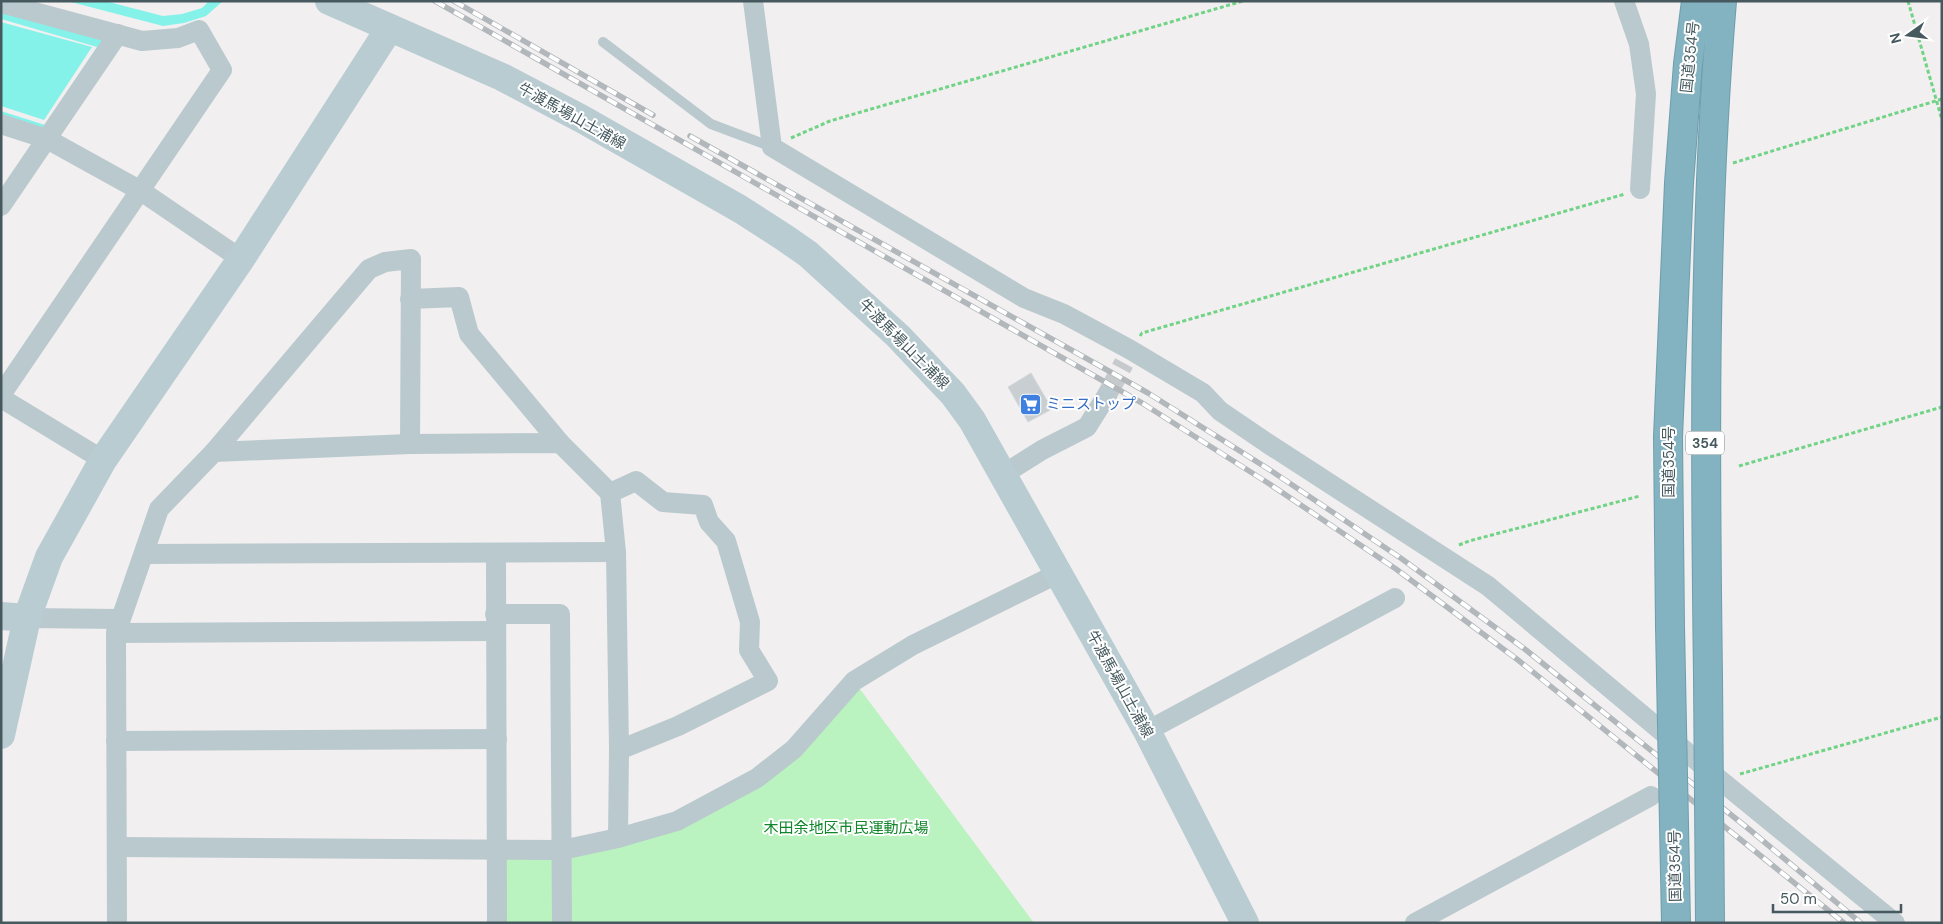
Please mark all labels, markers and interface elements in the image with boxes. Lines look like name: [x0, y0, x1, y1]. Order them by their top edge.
north arrow: [1883, 10, 1933, 60]
street label: 国道354号: [1676, 20, 1704, 94]
text: N: [1885, 31, 1905, 45]
street label: 牛渡馬場山土浦線: [515, 78, 629, 154]
street label: 牛渡馬場山土浦線: [854, 294, 954, 394]
supermarket icon: ミニストップ: [1018, 392, 1042, 416]
place label: ミニストップ: [1046, 394, 1136, 414]
street label: 国道354号: [1659, 426, 1679, 498]
road number: 354: [1686, 432, 1724, 454]
street label: 牛渡馬場山土浦線: [1082, 627, 1158, 741]
park label: 木田余地区市民運動広場: [763, 818, 929, 838]
street label: 国道354号: [1664, 830, 1686, 902]
scale bar: [1773, 882, 1900, 914]
text: 50 m: [1780, 889, 1817, 909]

